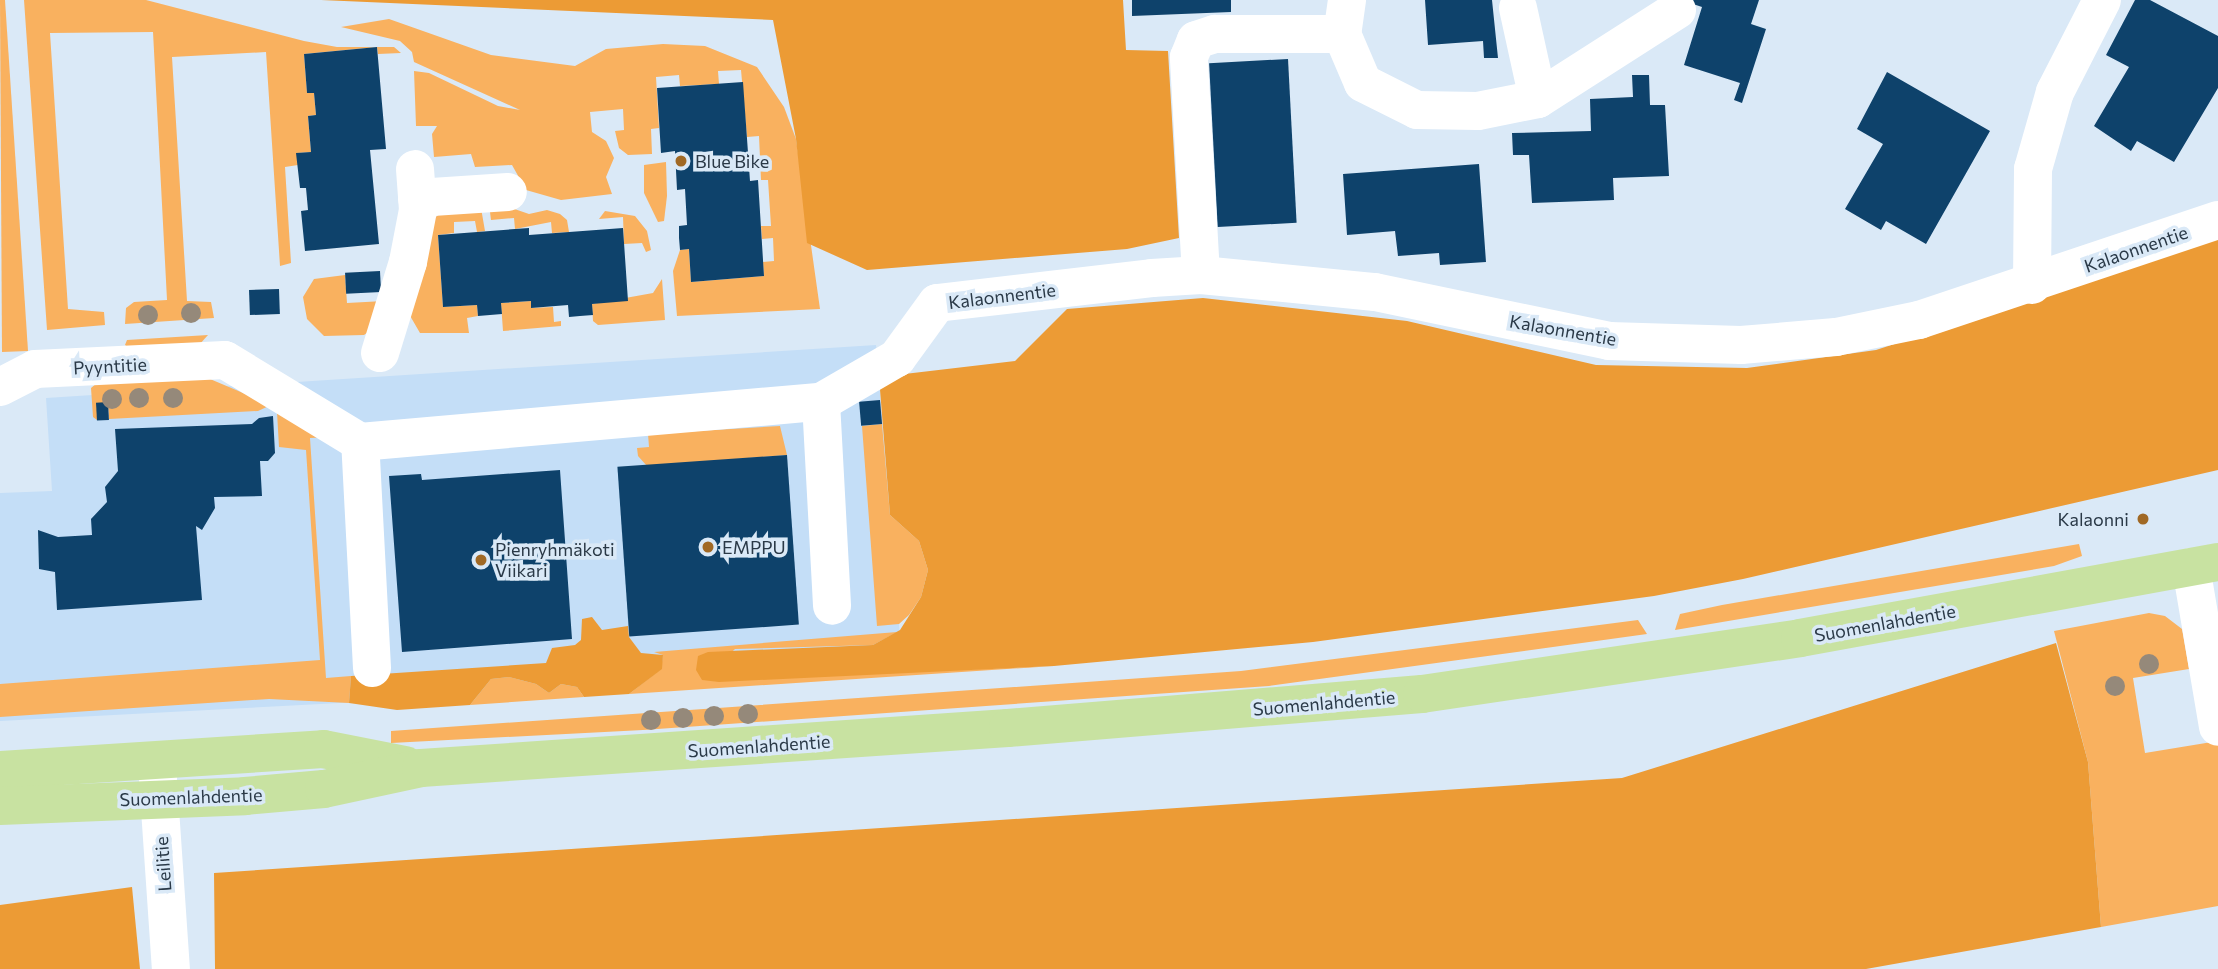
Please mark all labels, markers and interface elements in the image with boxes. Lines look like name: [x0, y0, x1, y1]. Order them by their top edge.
place label: Blue Bike: [695, 150, 769, 172]
marker: Blue Bike: [673, 153, 689, 169]
street label: Kalaonnentie: [2081, 221, 2191, 277]
street label: Kalaonnentie: [947, 279, 1057, 313]
street label: Kalaonnentie: [1508, 310, 1618, 350]
street label: Pyyntitie: [73, 353, 147, 379]
place label: Kalaonni: [2058, 508, 2129, 530]
marker: Kalaonni: [2135, 511, 2151, 527]
place label: EMPPU: [722, 536, 786, 558]
place label: Pienryhmäkoti Viikari: [495, 539, 615, 582]
marker: EMPPU: [700, 539, 716, 555]
marker: Pienryhmäkoti Viikari: [473, 552, 489, 568]
street label: Suomenlahdentie: [1813, 600, 1957, 646]
street label: Suomenlahdentie: [1252, 686, 1396, 720]
street label: Suomenlahdentie: [687, 730, 831, 762]
street label: Suomenlahdentie: [119, 784, 263, 810]
street label: Leilitie: [150, 836, 176, 892]

